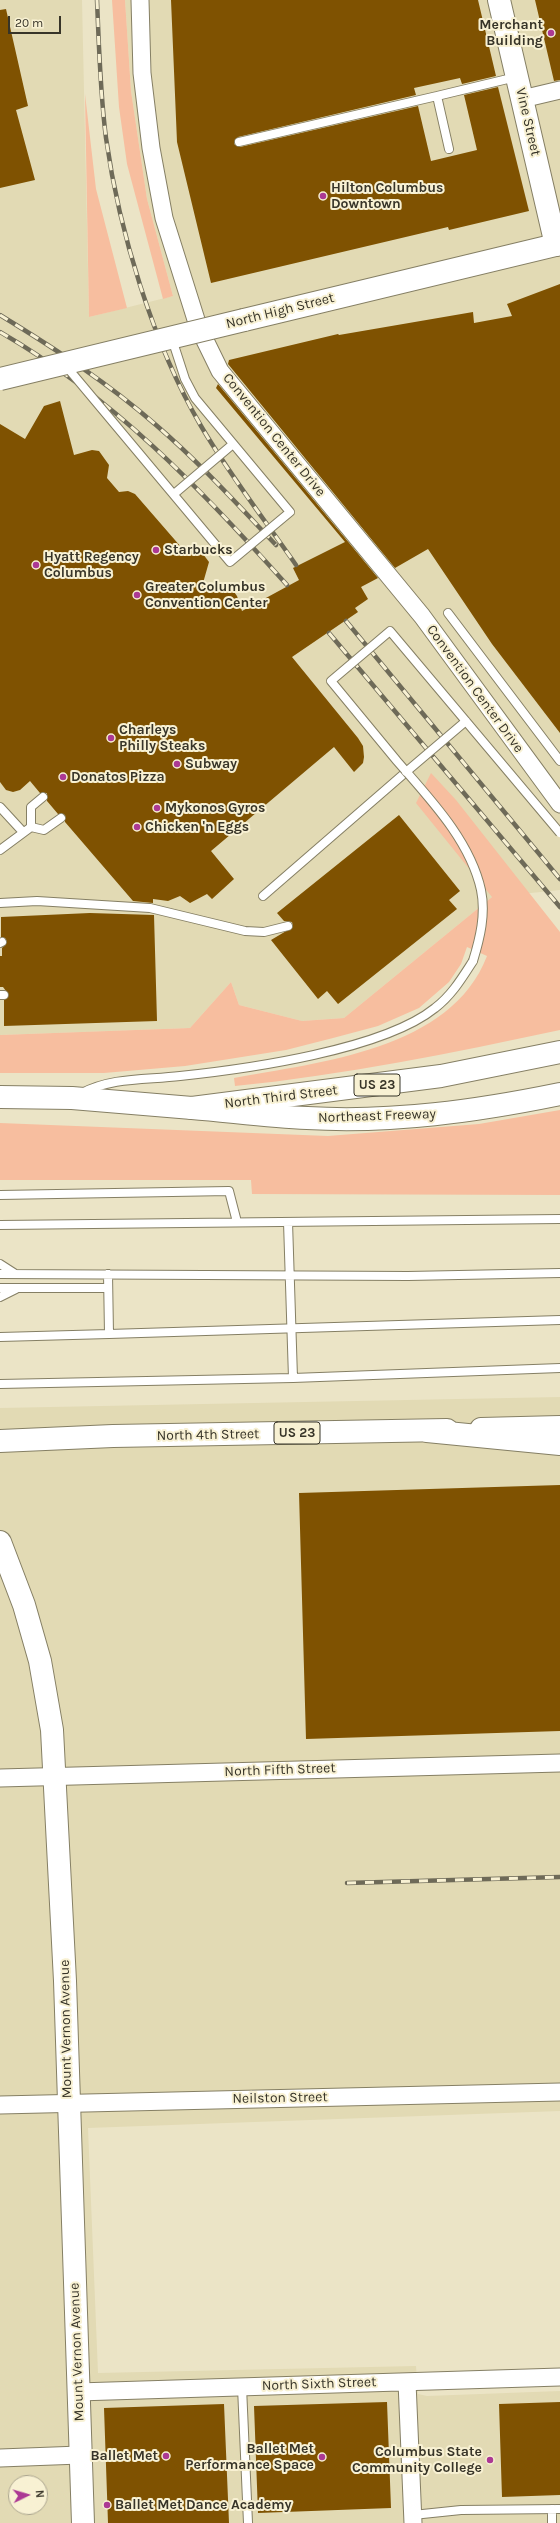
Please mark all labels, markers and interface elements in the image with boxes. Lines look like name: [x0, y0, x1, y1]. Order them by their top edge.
scale bar: [10, 8, 63, 34]
text: 20 m: [15, 16, 43, 30]
place label: Merchant Building: [479, 17, 543, 50]
marker: Merchant Building: [546, 28, 556, 38]
street label: Vine Street: [512, 86, 544, 158]
place label: Hilton Columbus Downtown: [331, 180, 443, 212]
marker: Hilton Columbus Downtown: [318, 191, 328, 201]
street label: North High Street: [224, 289, 336, 333]
street label: Convention Center Drive: [219, 370, 329, 500]
place label: Starbucks: [164, 542, 233, 558]
marker: Starbucks: [151, 545, 161, 555]
place label: Hyatt Regency Columbus: [44, 549, 139, 582]
marker: Hyatt Regency Columbus: [31, 560, 41, 570]
place label: Greater Columbus Convention Center: [145, 579, 268, 612]
marker: Greater Columbus Convention Center: [132, 590, 142, 600]
street label: Convention Center Drive: [423, 622, 527, 756]
place label: Charleys Philly Steaks: [119, 722, 205, 754]
marker: Charleys Philly Steaks: [106, 733, 116, 743]
place label: Subway: [185, 756, 237, 772]
marker: Subway: [172, 759, 182, 769]
place label: Donatos Pizza: [71, 769, 165, 785]
marker: Donatos Pizza: [58, 772, 68, 782]
place label: Mykonos Gyros: [165, 800, 265, 816]
marker: Mykonos Gyros: [152, 803, 162, 813]
place label: Chicken 'n Eggs: [145, 819, 249, 835]
marker: Chicken 'n Eggs: [132, 822, 142, 832]
road number: US 23: [354, 1074, 400, 1096]
street label: North Third Street: [223, 1082, 339, 1112]
street label: Northeast Freeway: [318, 1106, 436, 1126]
road number: US 23: [274, 1422, 320, 1444]
street label: North 4th Street: [157, 1426, 259, 1444]
street label: North Fifth Street: [224, 1760, 336, 1780]
street label: Mount Vernon Avenue: [56, 1960, 76, 2098]
street label: Neilston Street: [232, 2089, 328, 2107]
street label: Mount Vernon Avenue: [66, 2282, 88, 2422]
street label: North Sixth Street: [261, 2374, 377, 2394]
place label: Ballet Met Performance Space: [185, 2441, 314, 2474]
place label: Columbus State Community College: [352, 2444, 482, 2476]
place label: Ballet Met: [91, 2448, 158, 2464]
marker: Ballet Met: [161, 2451, 171, 2461]
marker: Ballet Met Performance Space: [317, 2452, 327, 2462]
marker: Columbus State Community College: [485, 2455, 495, 2465]
north arrow: [8, 2475, 48, 2515]
text: N: [33, 2489, 46, 2498]
place label: Ballet Met Dance Academy: [115, 2497, 292, 2513]
marker: Ballet Met Dance Academy: [102, 2500, 112, 2510]

